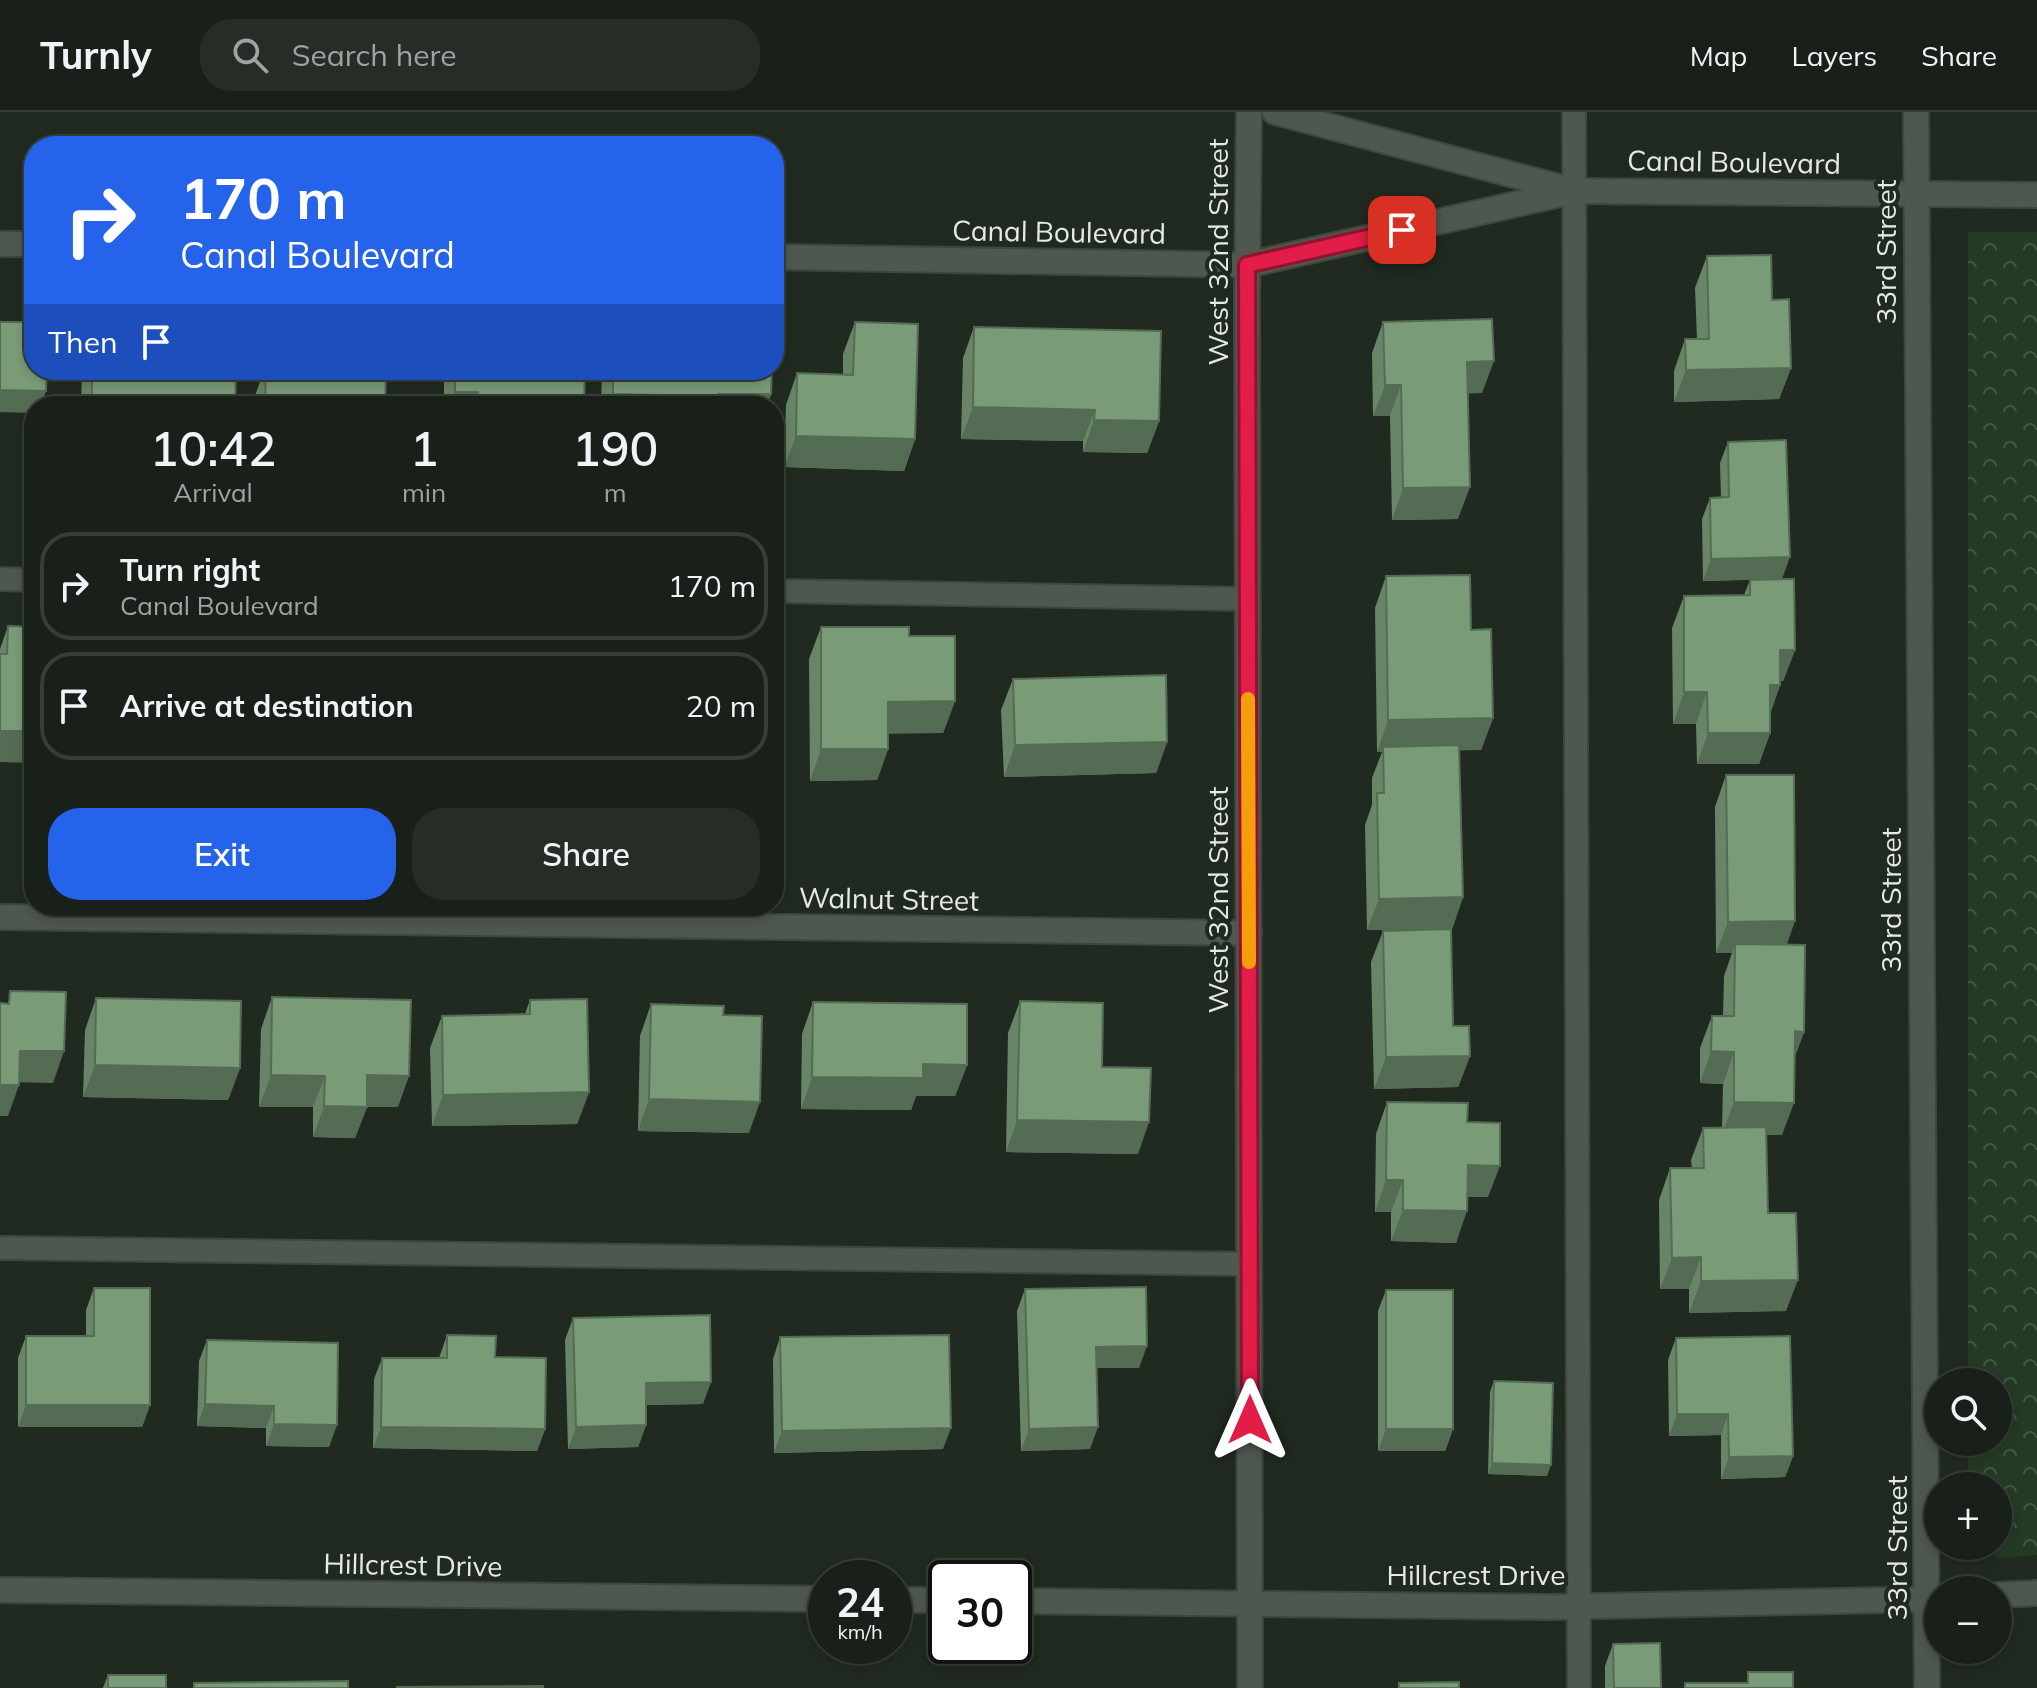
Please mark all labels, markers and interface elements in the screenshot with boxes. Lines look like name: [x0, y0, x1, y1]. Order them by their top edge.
search box: [200, 19, 760, 91]
text: Turnly: [40, 31, 152, 79]
icon: search: [228, 33, 272, 77]
text: Search here: [292, 36, 457, 74]
text: Map: [1690, 38, 1747, 73]
text: Layers: [1791, 38, 1877, 73]
text: Share: [1921, 38, 1997, 73]
street label: West 32nd Street: [1200, 138, 1235, 366]
street label: Canal Boulevard: [1627, 142, 1841, 181]
text: 170 m: [180, 163, 347, 233]
icon: right: [48, 168, 152, 272]
street label: 33rd Street: [1868, 179, 1903, 325]
pin: [1368, 196, 1436, 264]
icon: arrive: [1380, 208, 1424, 252]
street label: Canal Boulevard: [952, 212, 1166, 251]
text: Canal Boulevard: [180, 232, 455, 277]
icon: arrive: [134, 320, 178, 364]
text: Then: [48, 323, 118, 361]
text: 10:42: [150, 418, 276, 478]
text: 1: [410, 418, 438, 478]
text: 190: [572, 418, 658, 478]
text: Arrival: [173, 476, 253, 509]
text: min: [402, 476, 446, 509]
text: m: [604, 476, 627, 509]
text: Turn right: [120, 551, 260, 589]
icon: right: [52, 564, 96, 608]
text: 170 m: [668, 567, 756, 605]
text: Canal Boulevard: [120, 589, 318, 622]
icon: arrive: [52, 684, 96, 728]
text: Arrive at destination: [120, 687, 414, 725]
text: 20 m: [686, 687, 756, 725]
street label: West 32nd Street: [1200, 786, 1235, 1014]
button: Exit: [48, 808, 396, 900]
button: Share: [412, 808, 760, 900]
street label: 33rd Street: [1873, 827, 1908, 973]
street label: Walnut Street: [799, 879, 980, 918]
map controls: [1924, 1368, 2012, 1664]
button: search: [1924, 1368, 2012, 1456]
position arrow: [1208, 1378, 1292, 1462]
button: +: [1924, 1472, 2012, 1560]
street label: 33rd Street: [1879, 1475, 1914, 1621]
street label: Hillcrest Drive: [323, 1545, 503, 1584]
street label: Hillcrest Drive: [1386, 1557, 1566, 1592]
speed limit sign: 30: [928, 1560, 1032, 1664]
button: −: [1924, 1576, 2012, 1664]
text: 24: [836, 1577, 884, 1627]
text: km/h: [837, 1619, 883, 1644]

